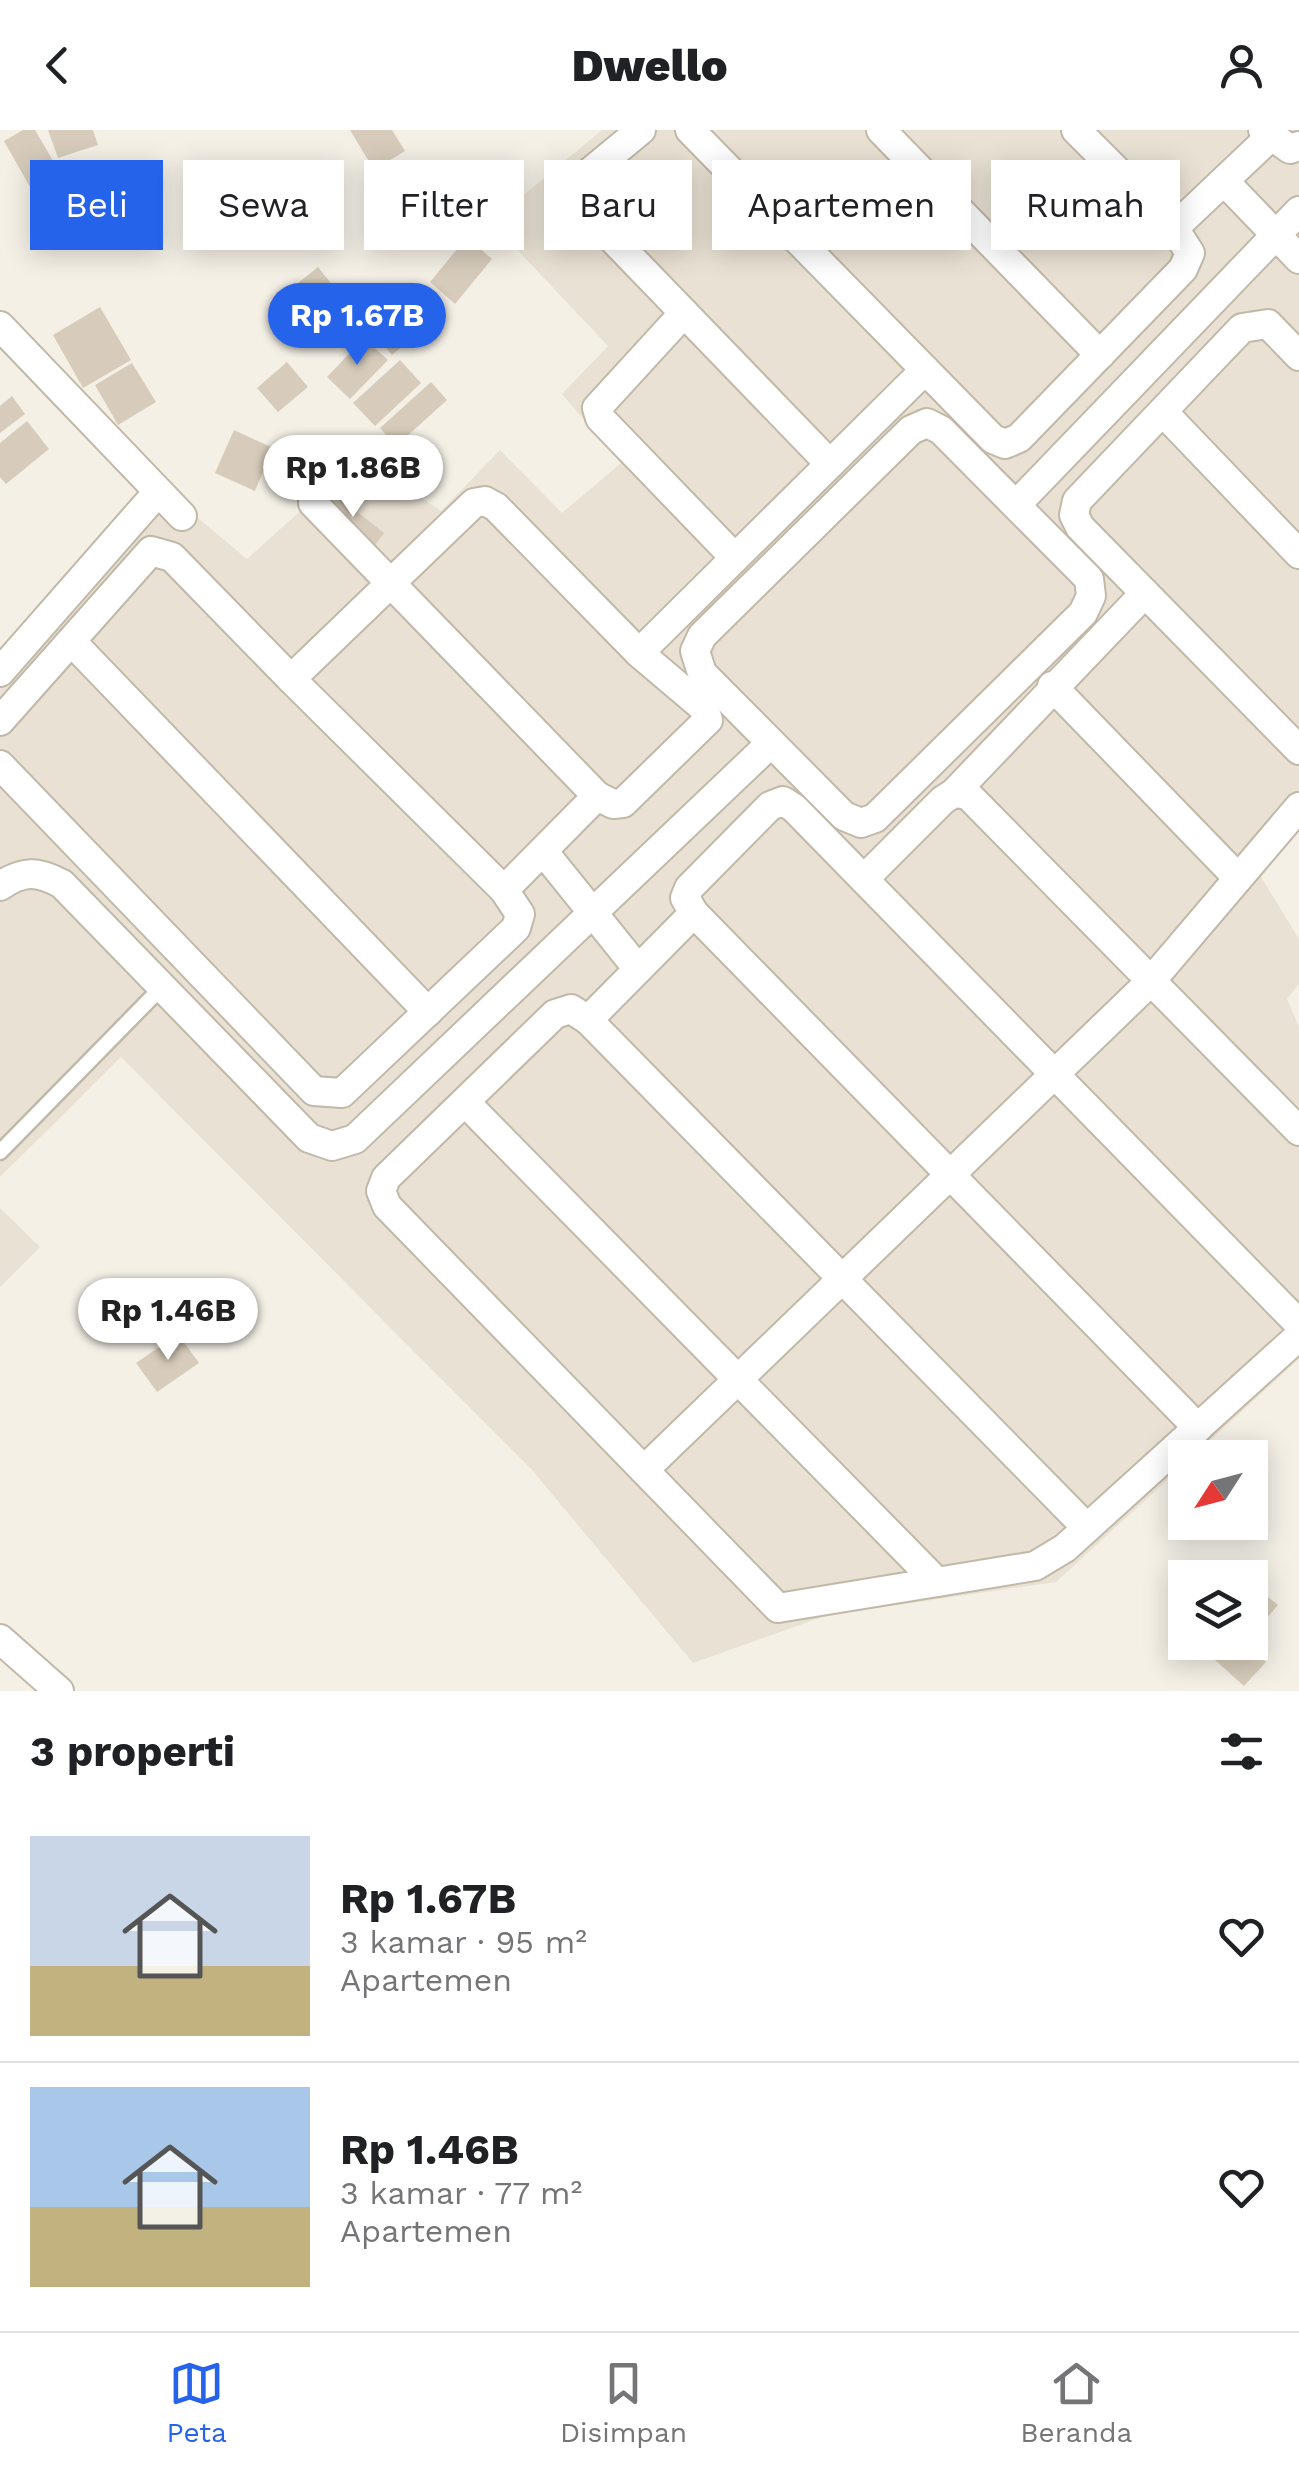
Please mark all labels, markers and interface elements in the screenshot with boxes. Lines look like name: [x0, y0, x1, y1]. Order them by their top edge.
icon: back: [30, 38, 85, 93]
icon: person: [1214, 38, 1269, 93]
text: Dwello: [571, 39, 728, 92]
chip: Beli: [30, 160, 163, 250]
chip: Sewa: [183, 160, 344, 250]
chip: Filter: [364, 160, 524, 250]
chip: Baru: [544, 160, 692, 250]
chip: Apartemen: [712, 160, 971, 250]
chip: Rumah: [991, 160, 1180, 250]
pin: Rp 1.67B: [254, 283, 460, 368]
text: Rp 1.67B: [290, 296, 424, 334]
pin: Rp 1.86B: [250, 435, 456, 520]
text: Rp 1.86B: [285, 448, 421, 486]
pin: Rp 1.46B: [65, 1278, 271, 1363]
text: Rp 1.46B: [100, 1291, 236, 1329]
north arrow: [1168, 1440, 1268, 1540]
map controls: [1168, 1440, 1268, 1660]
button: layers: [1168, 1560, 1268, 1660]
icon: filters: [1214, 1724, 1269, 1779]
text: 3 properti: [30, 1727, 235, 1776]
text: Rp 1.67B: [340, 1874, 516, 1923]
icon: home: [110, 1876, 230, 1996]
icon: heart: [1214, 1909, 1269, 1964]
text: 3 kamar · 95 m²: [340, 1923, 587, 1961]
text: Apartemen: [340, 1961, 512, 1999]
text: Rp 1.46B: [340, 2125, 519, 2174]
icon: home: [110, 2127, 230, 2247]
icon: heart: [1214, 2160, 1269, 2215]
text: 3 kamar · 77 m²: [340, 2174, 582, 2212]
text: Apartemen: [340, 2212, 512, 2250]
tab: Peta: [167, 2356, 227, 2449]
tab: Disimpan: [560, 2356, 687, 2449]
tab: Beranda: [1020, 2356, 1132, 2449]

